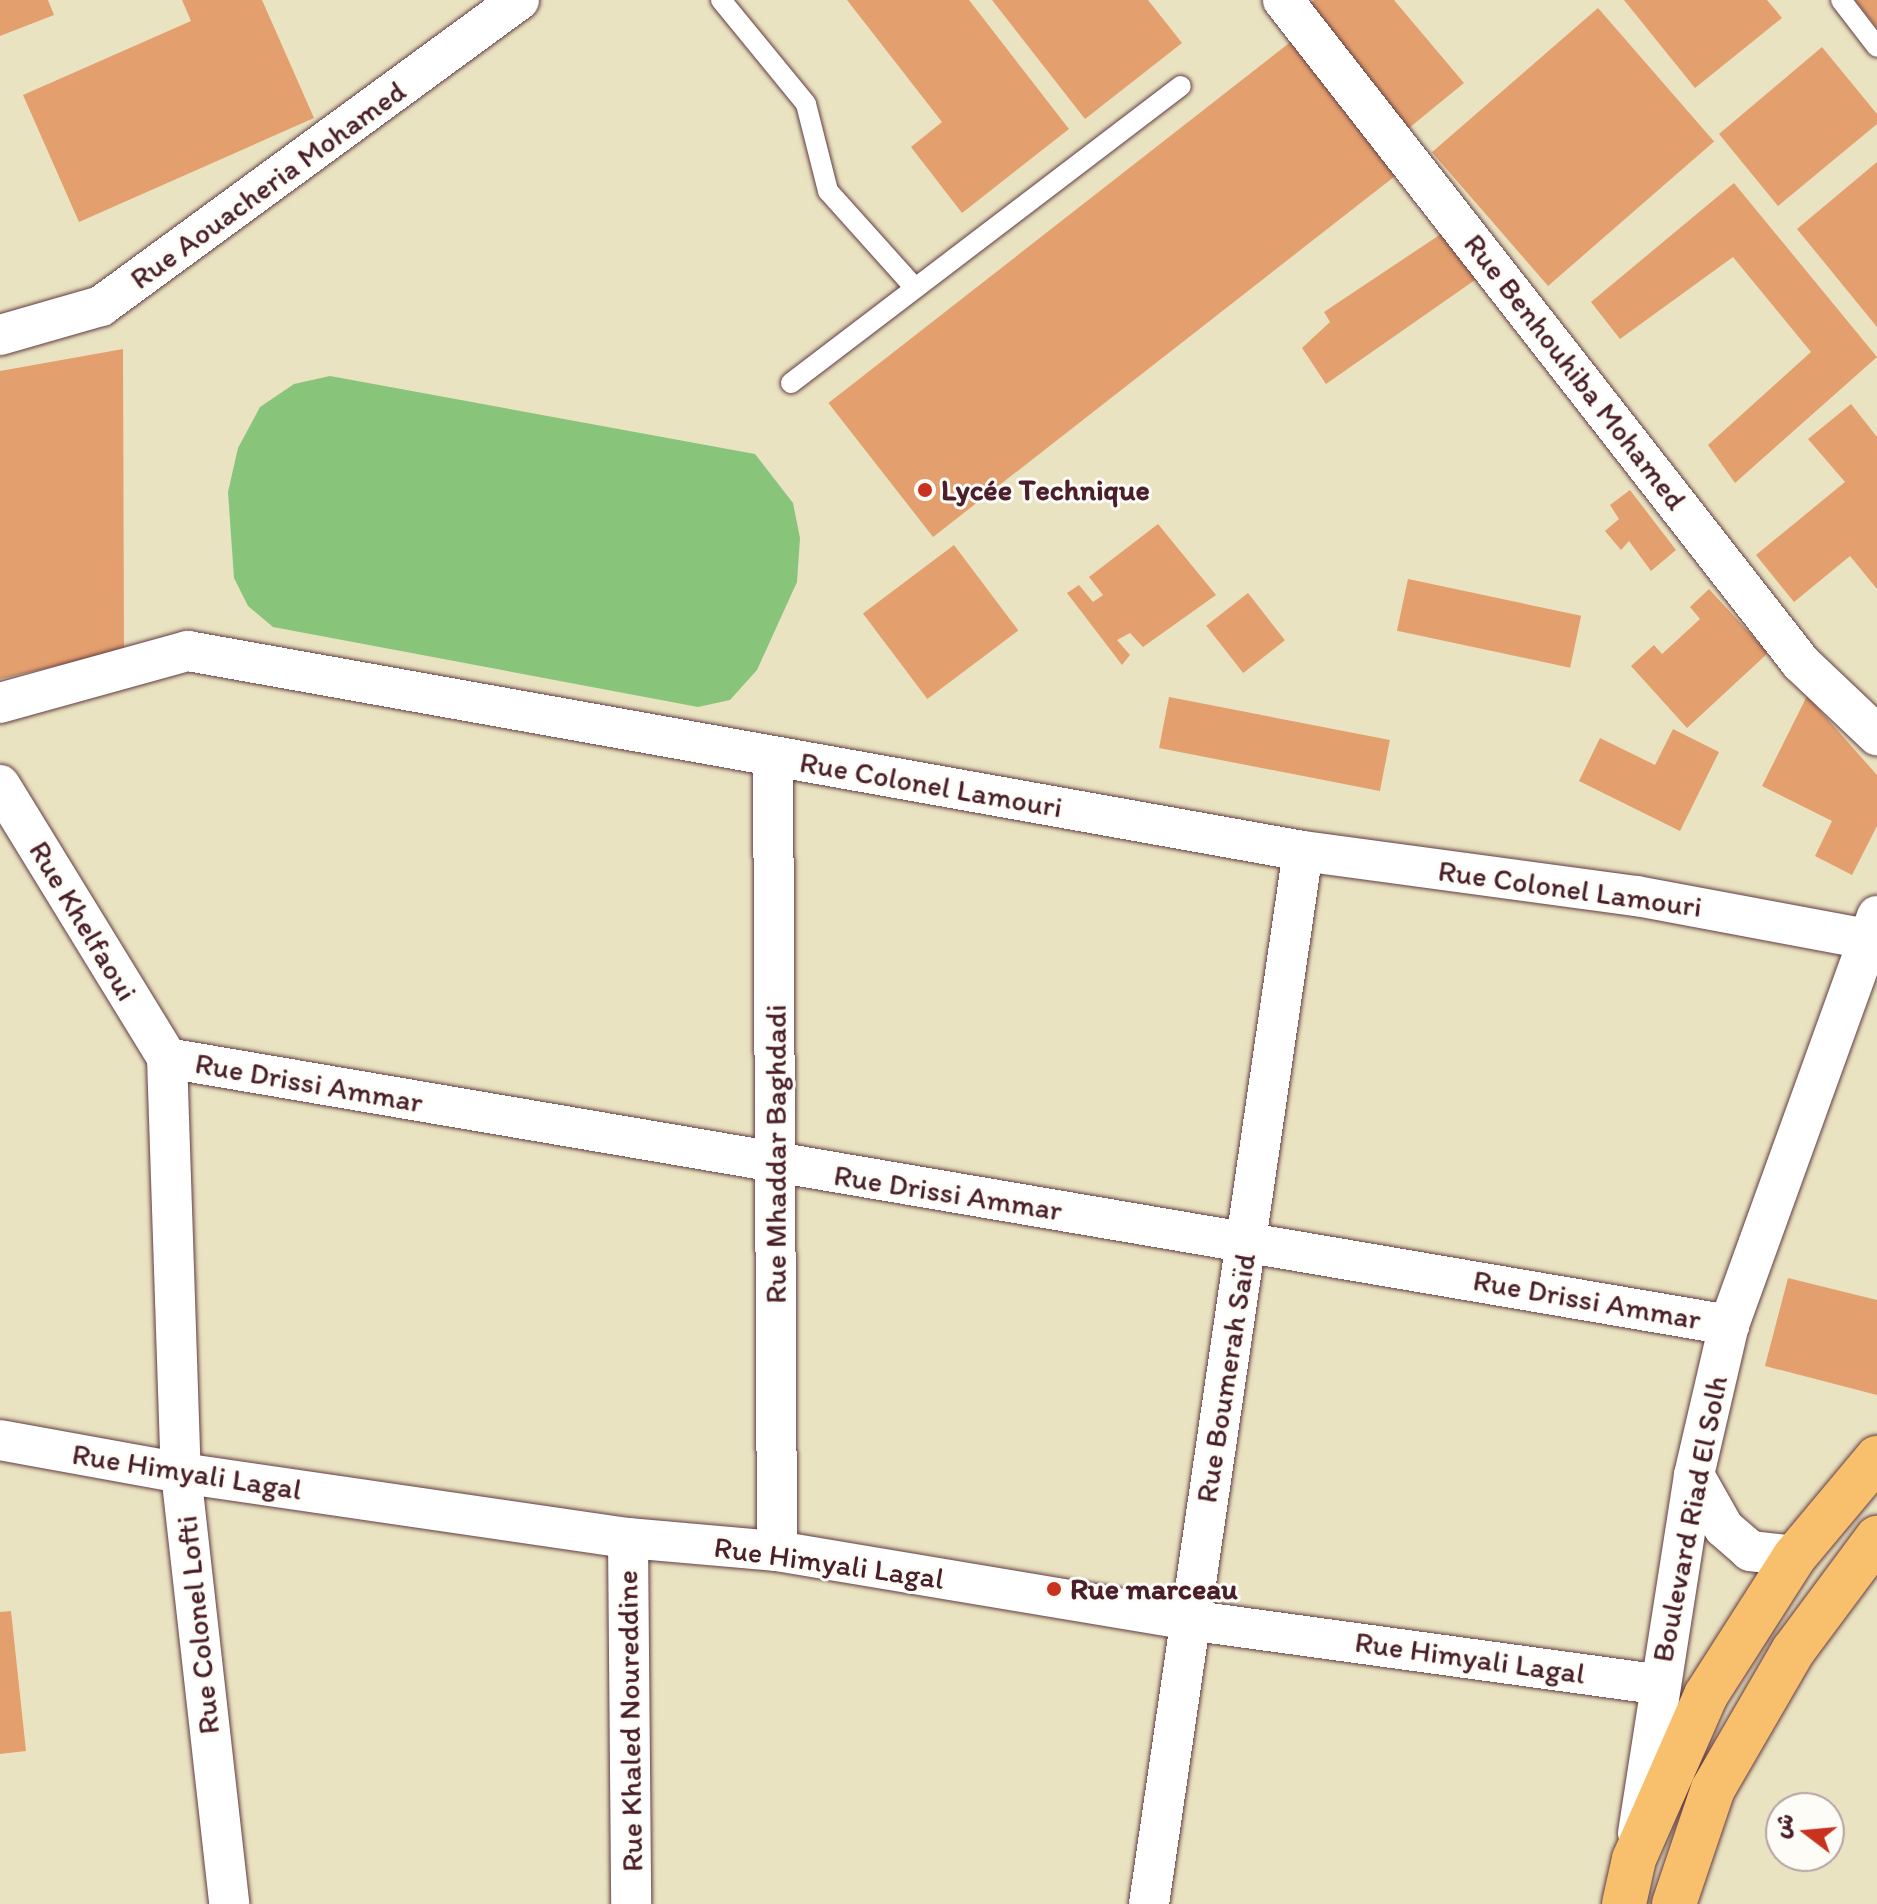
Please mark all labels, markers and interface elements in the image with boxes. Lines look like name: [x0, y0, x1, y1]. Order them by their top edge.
street label: Rue Aouacheria Mohamed: [123, 73, 413, 297]
street label: Rue Benhouhiba Mohamed: [1456, 227, 1694, 517]
place label: Lycée Technique: [941, 472, 1147, 508]
marker: Lycée Technique: [916, 481, 934, 499]
street label: Rue Colonel Lamouri: [797, 744, 1065, 826]
street label: Rue Khelfaoui: [21, 835, 145, 1007]
street label: Rue Colonel Lamouri: [1435, 853, 1705, 925]
street label: Rue Mhaddar Baghdadi: [758, 1005, 794, 1303]
street label: Rue Drissi Ammar: [191, 1045, 427, 1121]
street label: Rue Drissi Ammar: [830, 1157, 1066, 1229]
street label: Rue Boumerah Saïd: [1188, 1250, 1264, 1506]
street label: Rue Drissi Ammar: [1469, 1262, 1705, 1338]
street label: Boulevard Riad El Solh: [1645, 1373, 1735, 1665]
street label: Rue Himyali Lagal: [70, 1436, 304, 1508]
street label: Rue Colonel Lofti: [169, 1514, 227, 1736]
street label: Rue Himyali Lagal: [712, 1529, 946, 1597]
street label: Rue Khaled Noureddine: [609, 1570, 651, 1872]
place label: Rue marceau: [1070, 1571, 1238, 1607]
marker: Rue marceau: [1045, 1580, 1063, 1598]
street label: Rue Himyali Lagal: [1353, 1624, 1587, 1692]
north arrow: [1765, 1792, 1845, 1872]
text: ش: [1767, 1810, 1800, 1841]

